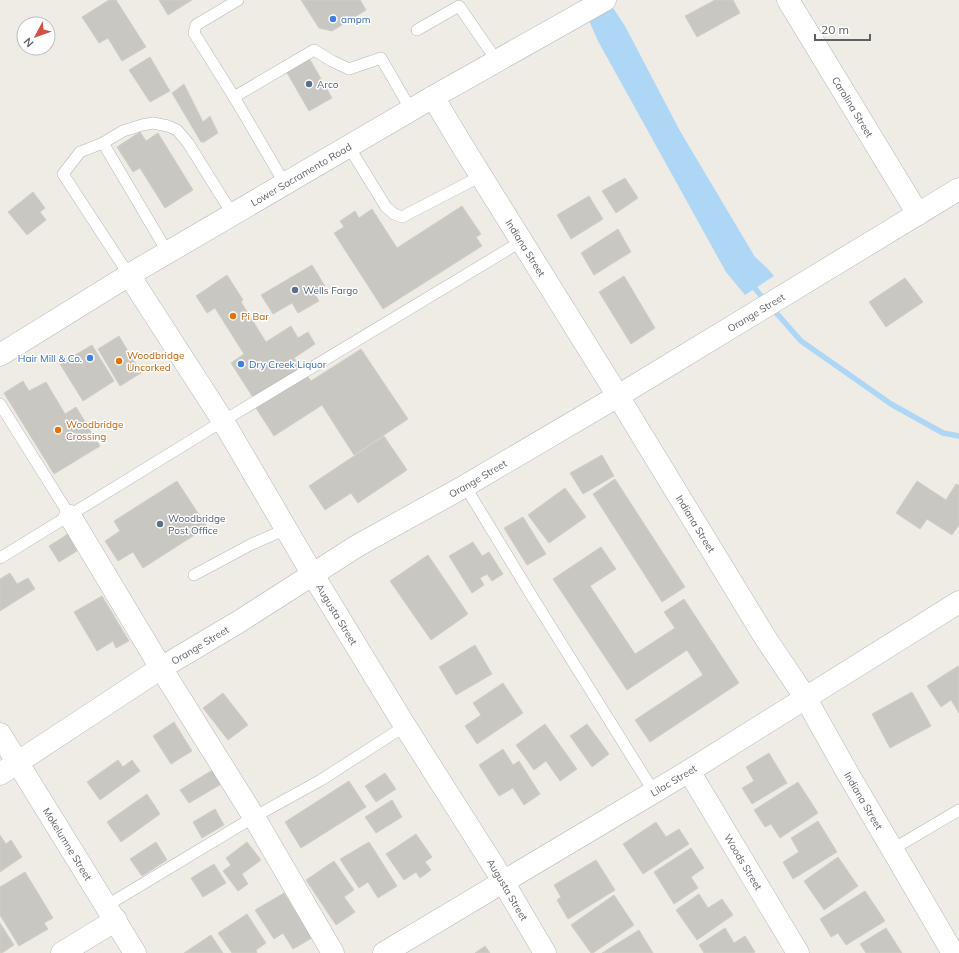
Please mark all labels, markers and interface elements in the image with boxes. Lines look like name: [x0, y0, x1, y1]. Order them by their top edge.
place label: ampm: [341, 13, 371, 26]
marker: ampm: [328, 14, 338, 24]
north arrow: [16, 16, 56, 56]
scale bar: [815, 16, 870, 42]
text: 20 m: [821, 22, 849, 37]
text: N: [20, 35, 36, 50]
street label: Carolina Street: [829, 74, 876, 140]
place label: Arco: [317, 78, 339, 91]
marker: Arco: [304, 79, 314, 89]
street label: Lower Sacramento Road: [248, 140, 354, 209]
street label: Indiana Street: [503, 217, 548, 279]
place label: Wells Fargo: [303, 284, 358, 297]
marker: Wells Fargo: [290, 285, 300, 295]
street label: Orange Street: [725, 290, 788, 335]
place label: Pi Bar: [241, 310, 269, 323]
marker: Pi Bar: [228, 311, 238, 321]
place label: Woodbridge Uncorked: [127, 349, 184, 374]
place label: Hair Mill & Co.: [18, 352, 82, 365]
marker: Hair Mill & Co.: [85, 353, 95, 363]
marker: Woodbridge Uncorked: [114, 356, 124, 366]
place label: Dry Creek Liquor: [249, 358, 327, 371]
marker: Dry Creek Liquor: [236, 359, 246, 369]
place label: Woodbridge Crossing: [66, 418, 123, 443]
marker: Woodbridge Crossing: [53, 425, 63, 435]
street label: Orange Street: [447, 457, 510, 501]
street label: Indiana Street: [673, 493, 718, 555]
place label: Woodbridge Post Office: [168, 512, 225, 537]
marker: Woodbridge Post Office: [155, 519, 165, 529]
street label: Augusta Street: [313, 581, 360, 648]
street label: Orange Street: [169, 623, 232, 668]
street label: Lilac Street: [648, 762, 700, 800]
street label: Indiana Street: [841, 769, 886, 833]
street label: Mokelumne Street: [40, 805, 95, 883]
street label: Woods Street: [721, 832, 765, 893]
street label: Augusta Street: [484, 857, 531, 924]

